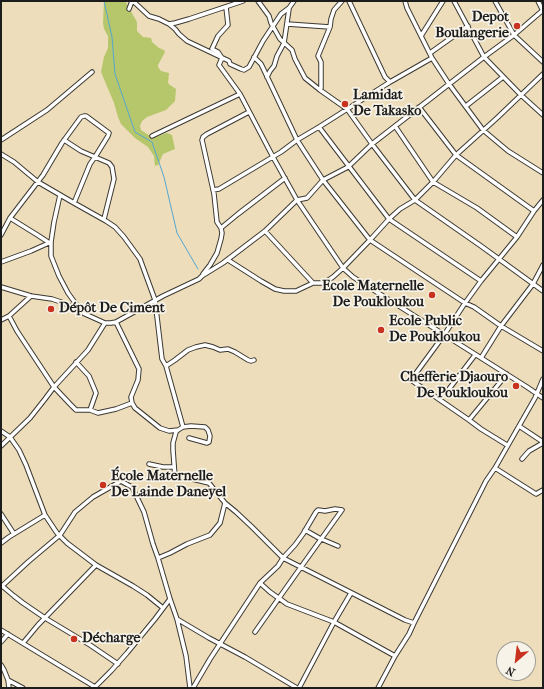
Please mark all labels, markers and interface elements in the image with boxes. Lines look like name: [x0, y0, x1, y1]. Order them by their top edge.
place label: Depot Boulangerie: [435, 10, 509, 42]
marker: Depot Boulangerie: [512, 21, 522, 31]
place label: Lamidat De Takasko: [353, 88, 421, 120]
marker: Lamidat De Takasko: [340, 99, 350, 109]
place label: Ecole Maternelle De Poukloukou: [322, 279, 424, 312]
marker: Ecole Maternelle De Poukloukou: [427, 290, 437, 300]
place label: Dépôt De Ciment: [59, 301, 165, 317]
marker: Dépôt De Ciment: [46, 304, 56, 314]
place label: Ecole Public De Poukloukou: [389, 314, 480, 346]
marker: Ecole Public De Poukloukou: [376, 325, 386, 335]
place label: Chefferie Djaouro De Poukloukou: [400, 370, 508, 402]
marker: Chefferie Djaouro De Poukloukou: [511, 381, 521, 391]
place label: École Maternelle De Lainde Daneyel: [111, 469, 226, 502]
marker: École Maternelle De Lainde Daneyel: [98, 480, 108, 490]
place label: Décharge: [82, 631, 140, 647]
marker: Décharge: [69, 634, 79, 644]
north arrow: [496, 641, 536, 681]
text: N: [504, 663, 517, 679]

